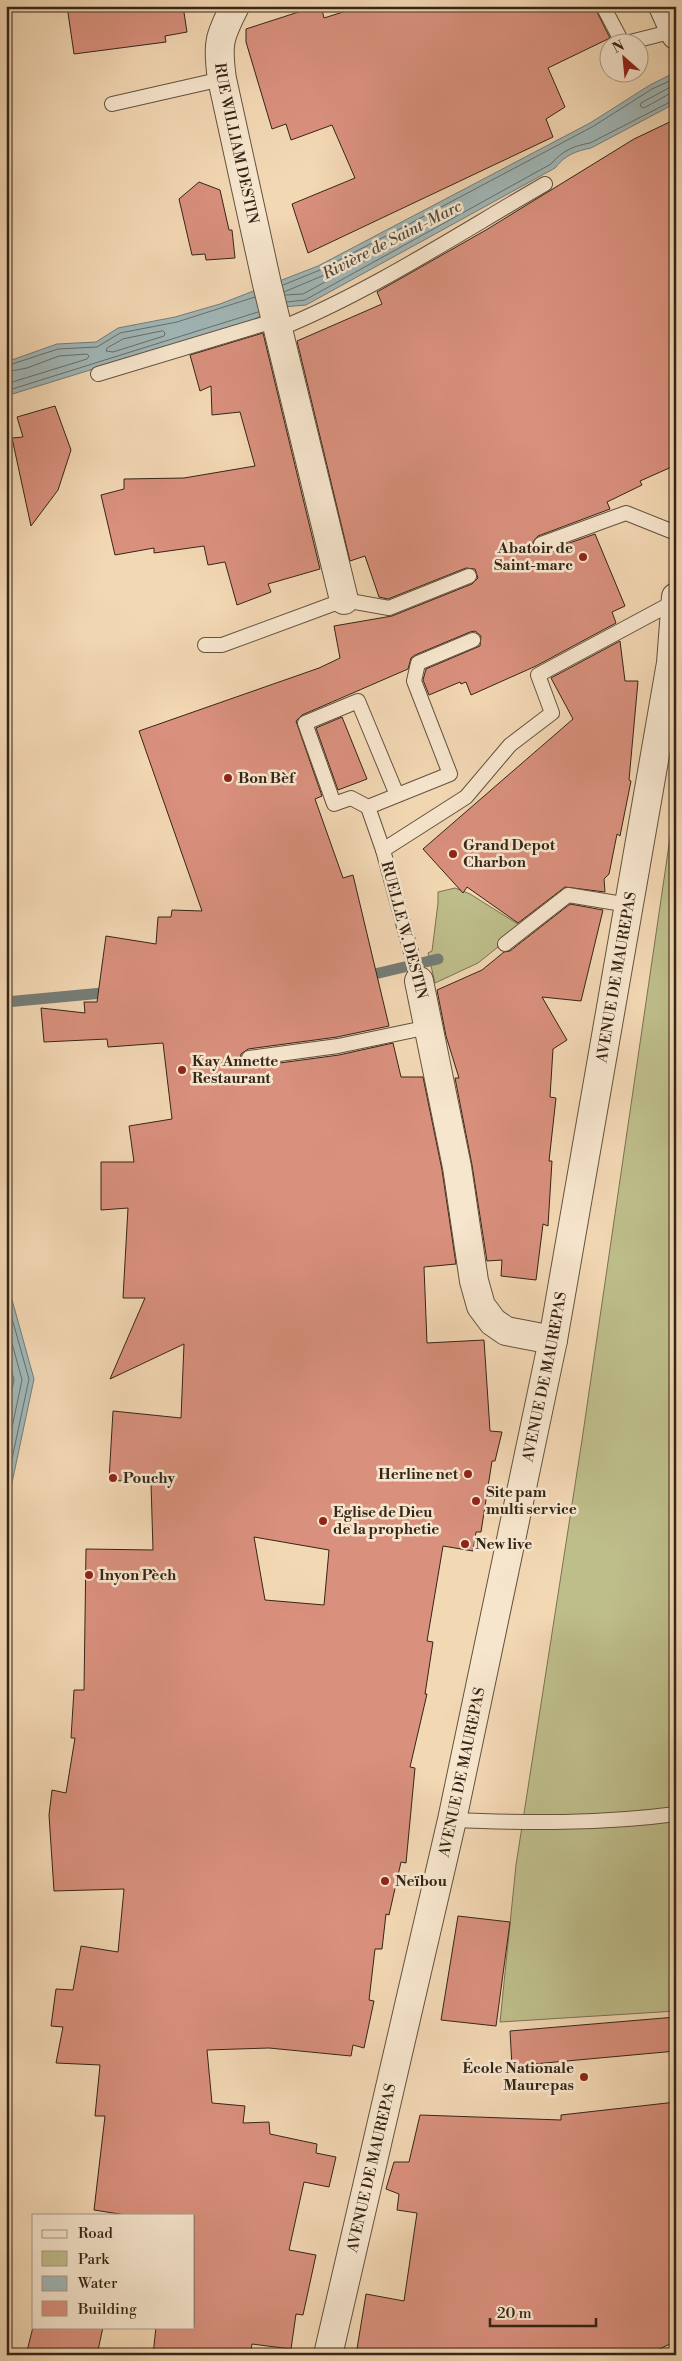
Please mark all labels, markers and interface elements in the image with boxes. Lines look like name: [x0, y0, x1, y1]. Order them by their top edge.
north arrow: [600, 32, 650, 82]
text: N: [610, 37, 628, 58]
street label: RUE WILLIAM DESTIN: [211, 62, 263, 226]
water label: Rivière de Saint-Marc: [318, 196, 466, 284]
place label: Abatoir de Saint-marc: [494, 539, 573, 575]
marker: Abatoir de Saint-marc: [577, 551, 589, 563]
place label: Bon Bèf: [238, 769, 296, 788]
marker: Bon Bèf: [222, 772, 234, 784]
place label: Grand Depot Charbon: [463, 836, 556, 872]
marker: Grand Depot Charbon: [447, 848, 459, 860]
street label: RUELLE W. DESTIN: [376, 859, 432, 1001]
street label: AVENUE DE MAUREPAS: [592, 890, 640, 1065]
place label: Kay Annette Restaurant: [192, 1052, 278, 1088]
marker: Kay Annette Restaurant: [176, 1064, 188, 1076]
street label: AVENUE DE MAUREPAS: [518, 1290, 571, 1464]
place label: Herline net: [378, 1465, 459, 1484]
marker: Herline net: [462, 1468, 474, 1480]
place label: Pouchy: [123, 1469, 176, 1488]
marker: Pouchy: [107, 1472, 119, 1484]
place label: Site pam multi service: [486, 1483, 577, 1519]
marker: Site pam multi service: [470, 1495, 482, 1507]
place label: Eglise de Dieu de la prophetie: [333, 1503, 439, 1539]
marker: Eglise de Dieu de la prophetie: [317, 1515, 329, 1527]
place label: New live: [475, 1535, 532, 1554]
marker: New live: [459, 1538, 471, 1550]
place label: Inyon Pèch: [99, 1566, 177, 1585]
marker: Inyon Pèch: [83, 1569, 95, 1581]
street label: AVENUE DE MAUREPAS: [434, 1686, 489, 1860]
place label: Neïbou: [395, 1872, 448, 1891]
marker: Neïbou: [379, 1875, 391, 1887]
place label: École Nationale Maurepas: [463, 2058, 574, 2095]
marker: École Nationale Maurepas: [578, 2071, 590, 2083]
street label: AVENUE DE MAUREPAS: [342, 2082, 400, 2255]
legend: [32, 2214, 195, 2328]
text: Road: [78, 2224, 113, 2243]
text: Park: [78, 2250, 110, 2269]
text: Water: [77, 2274, 118, 2293]
scale bar: [490, 2296, 596, 2328]
text: Building: [77, 2300, 137, 2319]
text: 20 m: [497, 2304, 532, 2323]

